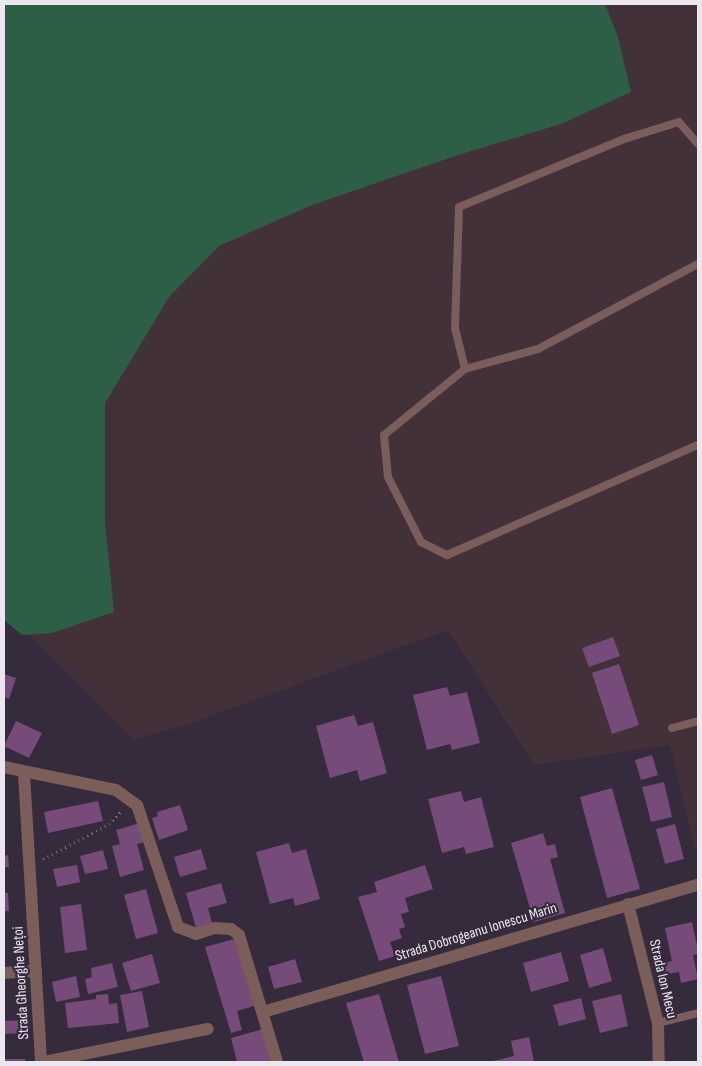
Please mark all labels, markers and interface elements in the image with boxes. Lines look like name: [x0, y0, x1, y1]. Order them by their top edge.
street label: Strada Dobrogeanu Ionescu Marin: [393, 899, 559, 965]
street label: Strada Gheorghe Nețoi: [9, 926, 33, 1040]
street label: Strada Ion Mecu: [645, 938, 681, 1020]

